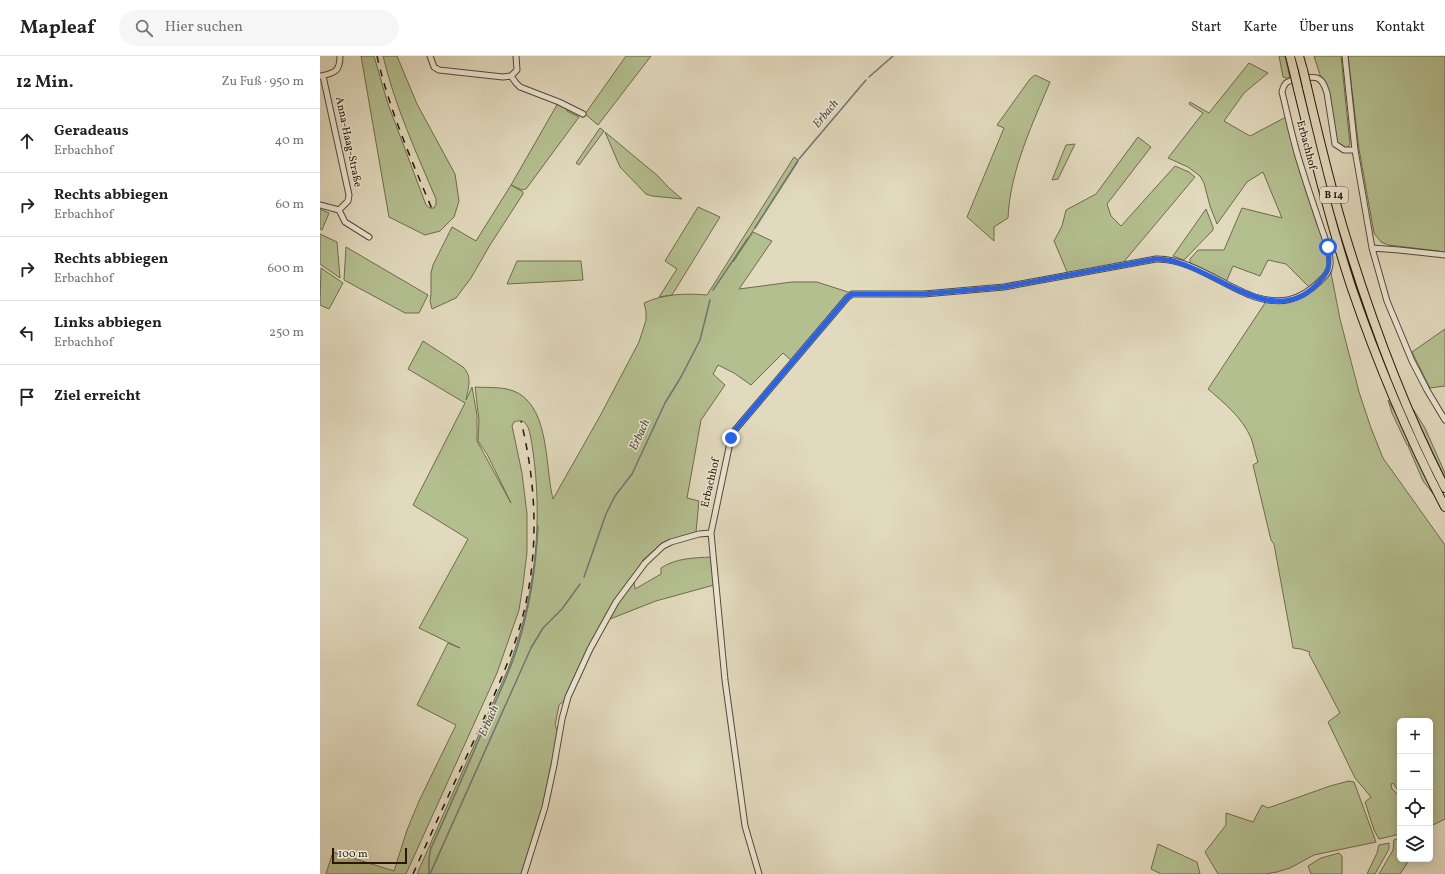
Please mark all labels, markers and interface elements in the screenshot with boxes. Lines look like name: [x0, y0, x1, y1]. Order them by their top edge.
search box: [119, 10, 399, 46]
text: Mapleaf: [20, 15, 95, 41]
icon: search: [133, 17, 155, 39]
text: Hier suchen: [165, 17, 243, 38]
text: Start: [1191, 18, 1221, 37]
text: Karte: [1243, 18, 1277, 37]
text: Über uns: [1299, 18, 1354, 37]
text: Kontakt: [1376, 18, 1425, 37]
text: 12 Min.: [16, 71, 74, 94]
text: Zu Fuß · 950 m: [222, 73, 304, 91]
street label: Anna-Haag-Straße: [331, 95, 365, 189]
water label: Erbach: [809, 96, 843, 132]
street label: Erbachhof: [1292, 119, 1320, 172]
text: Geradeaus: [54, 121, 129, 142]
icon: ahead: [16, 130, 38, 152]
text: 40 m: [275, 132, 304, 150]
text: Erbachhof: [54, 142, 113, 160]
text: Rechts abbiegen: [54, 185, 169, 206]
road number: B 14: [1320, 187, 1348, 203]
icon: right: [16, 194, 38, 216]
text: 60 m: [276, 196, 304, 214]
text: Erbachhof: [54, 206, 113, 224]
route start: [1319, 238, 1337, 256]
text: Rechts abbiegen: [54, 249, 169, 270]
icon: right: [16, 258, 38, 280]
text: 600 m: [267, 260, 304, 278]
text: Erbachhof: [54, 270, 113, 288]
text: Links abbiegen: [54, 313, 162, 334]
icon: left: [16, 322, 38, 344]
text: 250 m: [269, 324, 304, 342]
text: Erbachhof: [54, 334, 113, 352]
icon: arrive: [16, 386, 38, 408]
text: Ziel erreicht: [54, 386, 141, 407]
water label: Erbach: [626, 417, 654, 453]
route end: [722, 429, 740, 447]
street label: Erbachhof: [698, 456, 724, 509]
water label: Erbach: [475, 703, 503, 739]
map controls: [1397, 718, 1433, 862]
button: +: [1397, 718, 1433, 754]
button: −: [1397, 754, 1433, 790]
button: locate: [1397, 790, 1433, 826]
button: layers: [1397, 826, 1433, 862]
scale bar: [332, 846, 407, 865]
text: 100 m: [338, 847, 368, 862]

